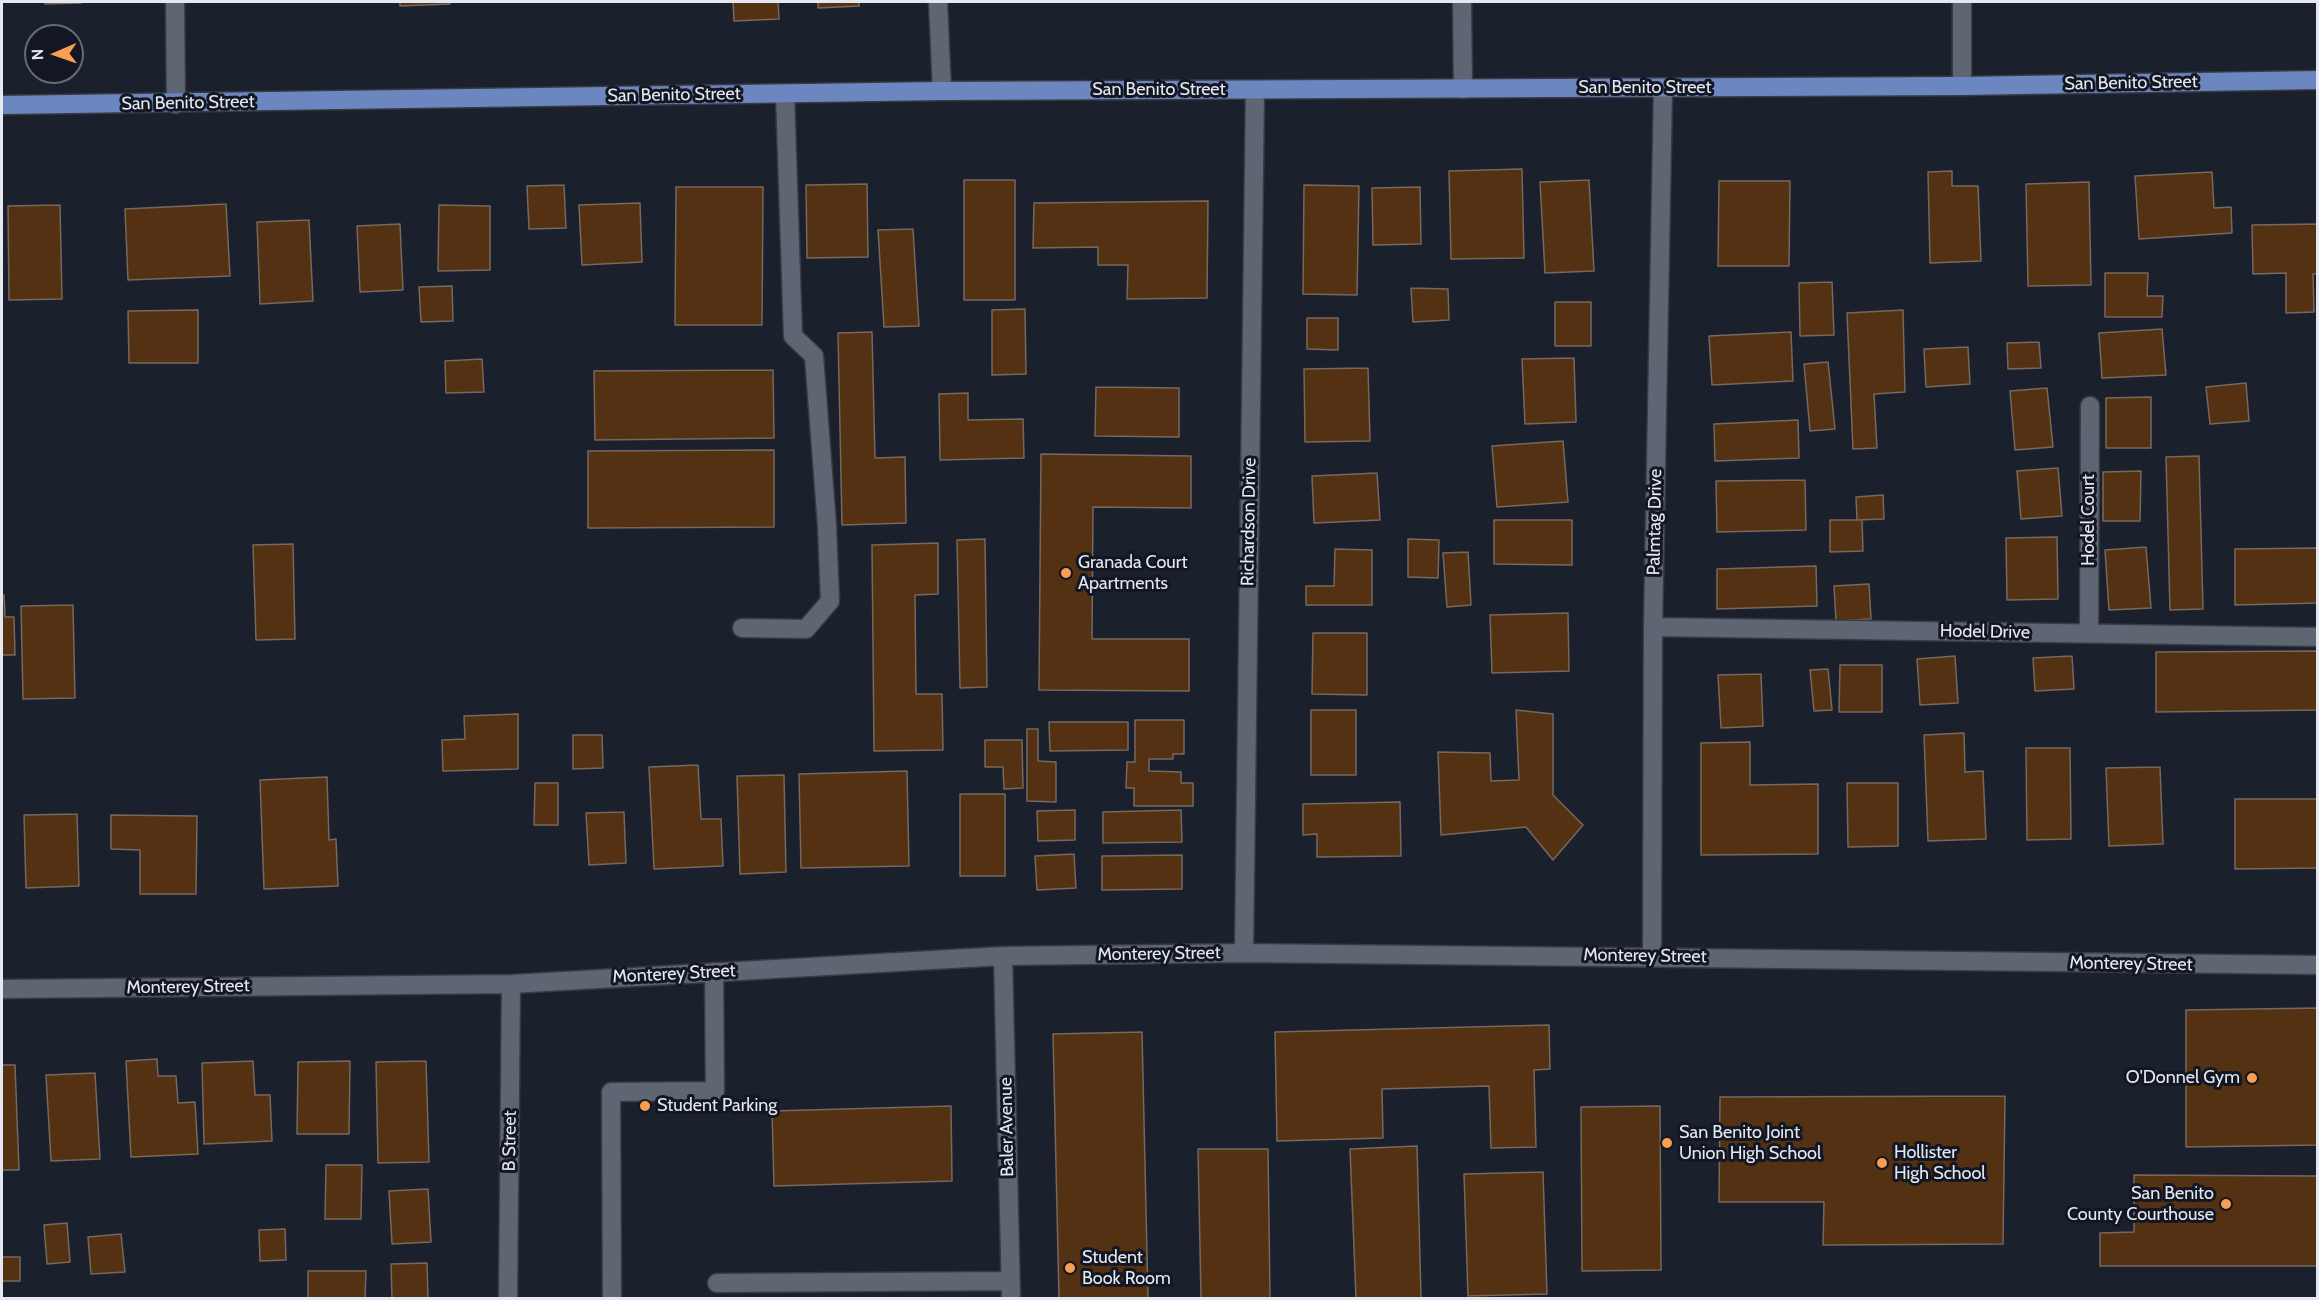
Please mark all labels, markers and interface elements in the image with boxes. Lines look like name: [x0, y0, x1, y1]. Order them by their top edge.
north arrow: [24, 24, 84, 84]
text: N: [28, 49, 47, 61]
street label: San Benito Street: [2064, 71, 2198, 95]
street label: San Benito Street: [1578, 77, 1712, 99]
street label: San Benito Street: [1092, 79, 1226, 101]
street label: San Benito Street: [607, 83, 741, 107]
street label: San Benito Street: [121, 91, 255, 115]
street label: Richardson Drive: [1237, 458, 1261, 586]
street label: Palmtag Drive: [1643, 468, 1667, 576]
street label: Hodel Court: [2078, 474, 2100, 566]
place label: Granada Court Apartments: [1078, 552, 1187, 594]
marker: Granada Court Apartments: [1059, 566, 1073, 580]
street label: Hodel Drive: [1940, 620, 2030, 644]
street label: Monterey Street: [1097, 942, 1221, 966]
street label: Monterey Street: [1583, 944, 1707, 968]
street label: Monterey Street: [2069, 952, 2193, 976]
street label: Monterey Street: [612, 960, 736, 988]
street label: Monterey Street: [126, 975, 250, 999]
place label: O'Donnel Gym: [2126, 1067, 2240, 1089]
marker: O'Donnel Gym: [2245, 1071, 2259, 1085]
street label: Baler Avenue: [995, 1077, 1019, 1177]
place label: Student Parking: [657, 1095, 777, 1117]
marker: Student Parking: [638, 1099, 652, 1113]
street label: B Street: [499, 1110, 521, 1172]
place label: San Benito Joint Union High School: [1679, 1122, 1821, 1164]
marker: San Benito Joint Union High School: [1660, 1136, 1674, 1150]
place label: Hollister High School: [1894, 1142, 1986, 1184]
marker: Hollister High School: [1875, 1156, 1889, 1170]
place label: San Benito County Courthouse: [2067, 1183, 2214, 1226]
marker: San Benito County Courthouse: [2219, 1197, 2233, 1211]
place label: Student Book Room: [1082, 1247, 1171, 1290]
marker: Student Book Room: [1063, 1261, 1077, 1275]

